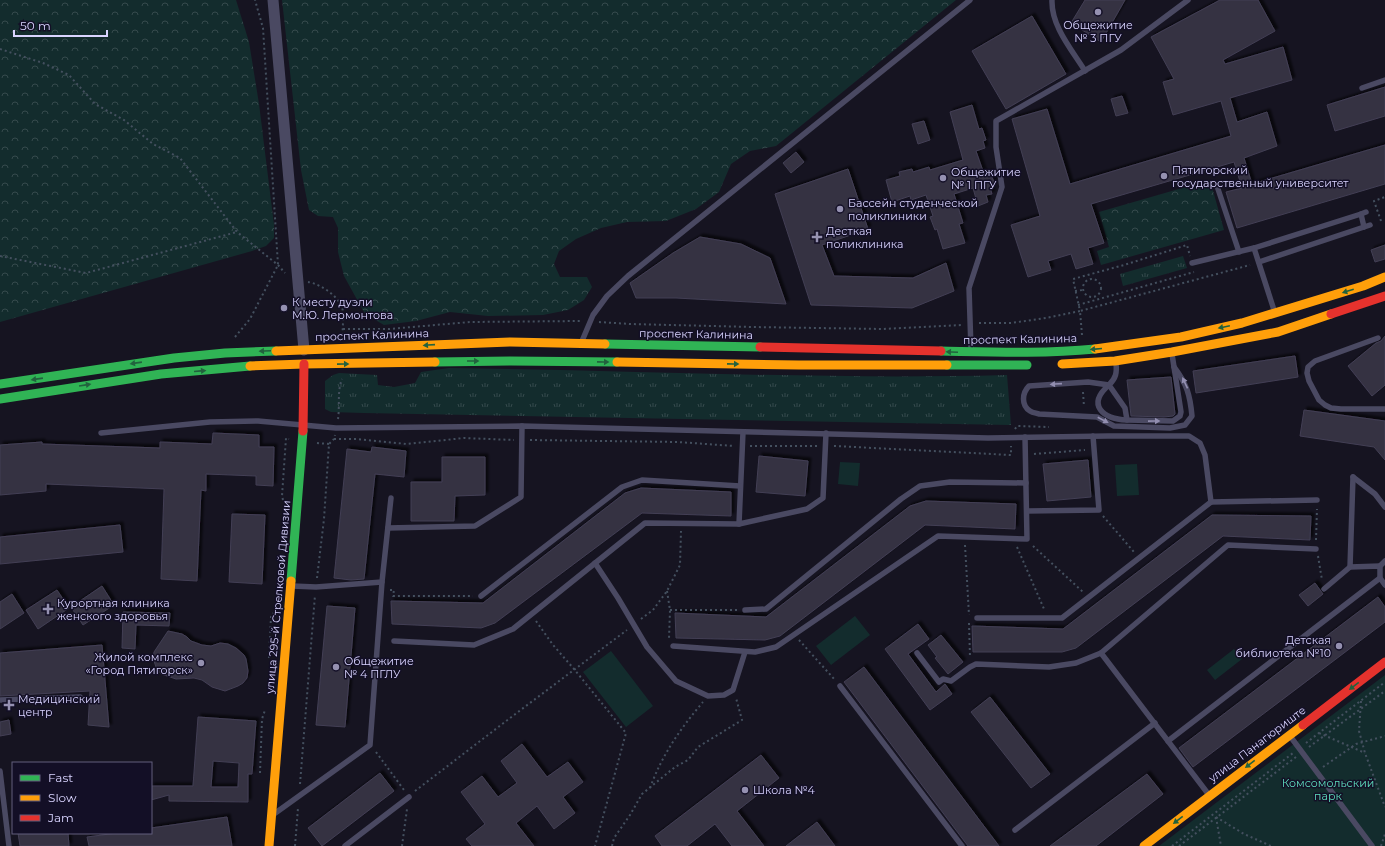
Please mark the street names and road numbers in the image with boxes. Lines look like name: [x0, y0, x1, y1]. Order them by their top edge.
street label: проспект Калинина: [315, 326, 429, 344]
street label: проспект Калинина: [639, 326, 753, 342]
street label: проспект Калинина: [963, 331, 1077, 347]
street label: улица 295-й Стрелковой Дивизии: [262, 500, 293, 695]
street label: улица Панагюриште: [1205, 703, 1309, 786]

